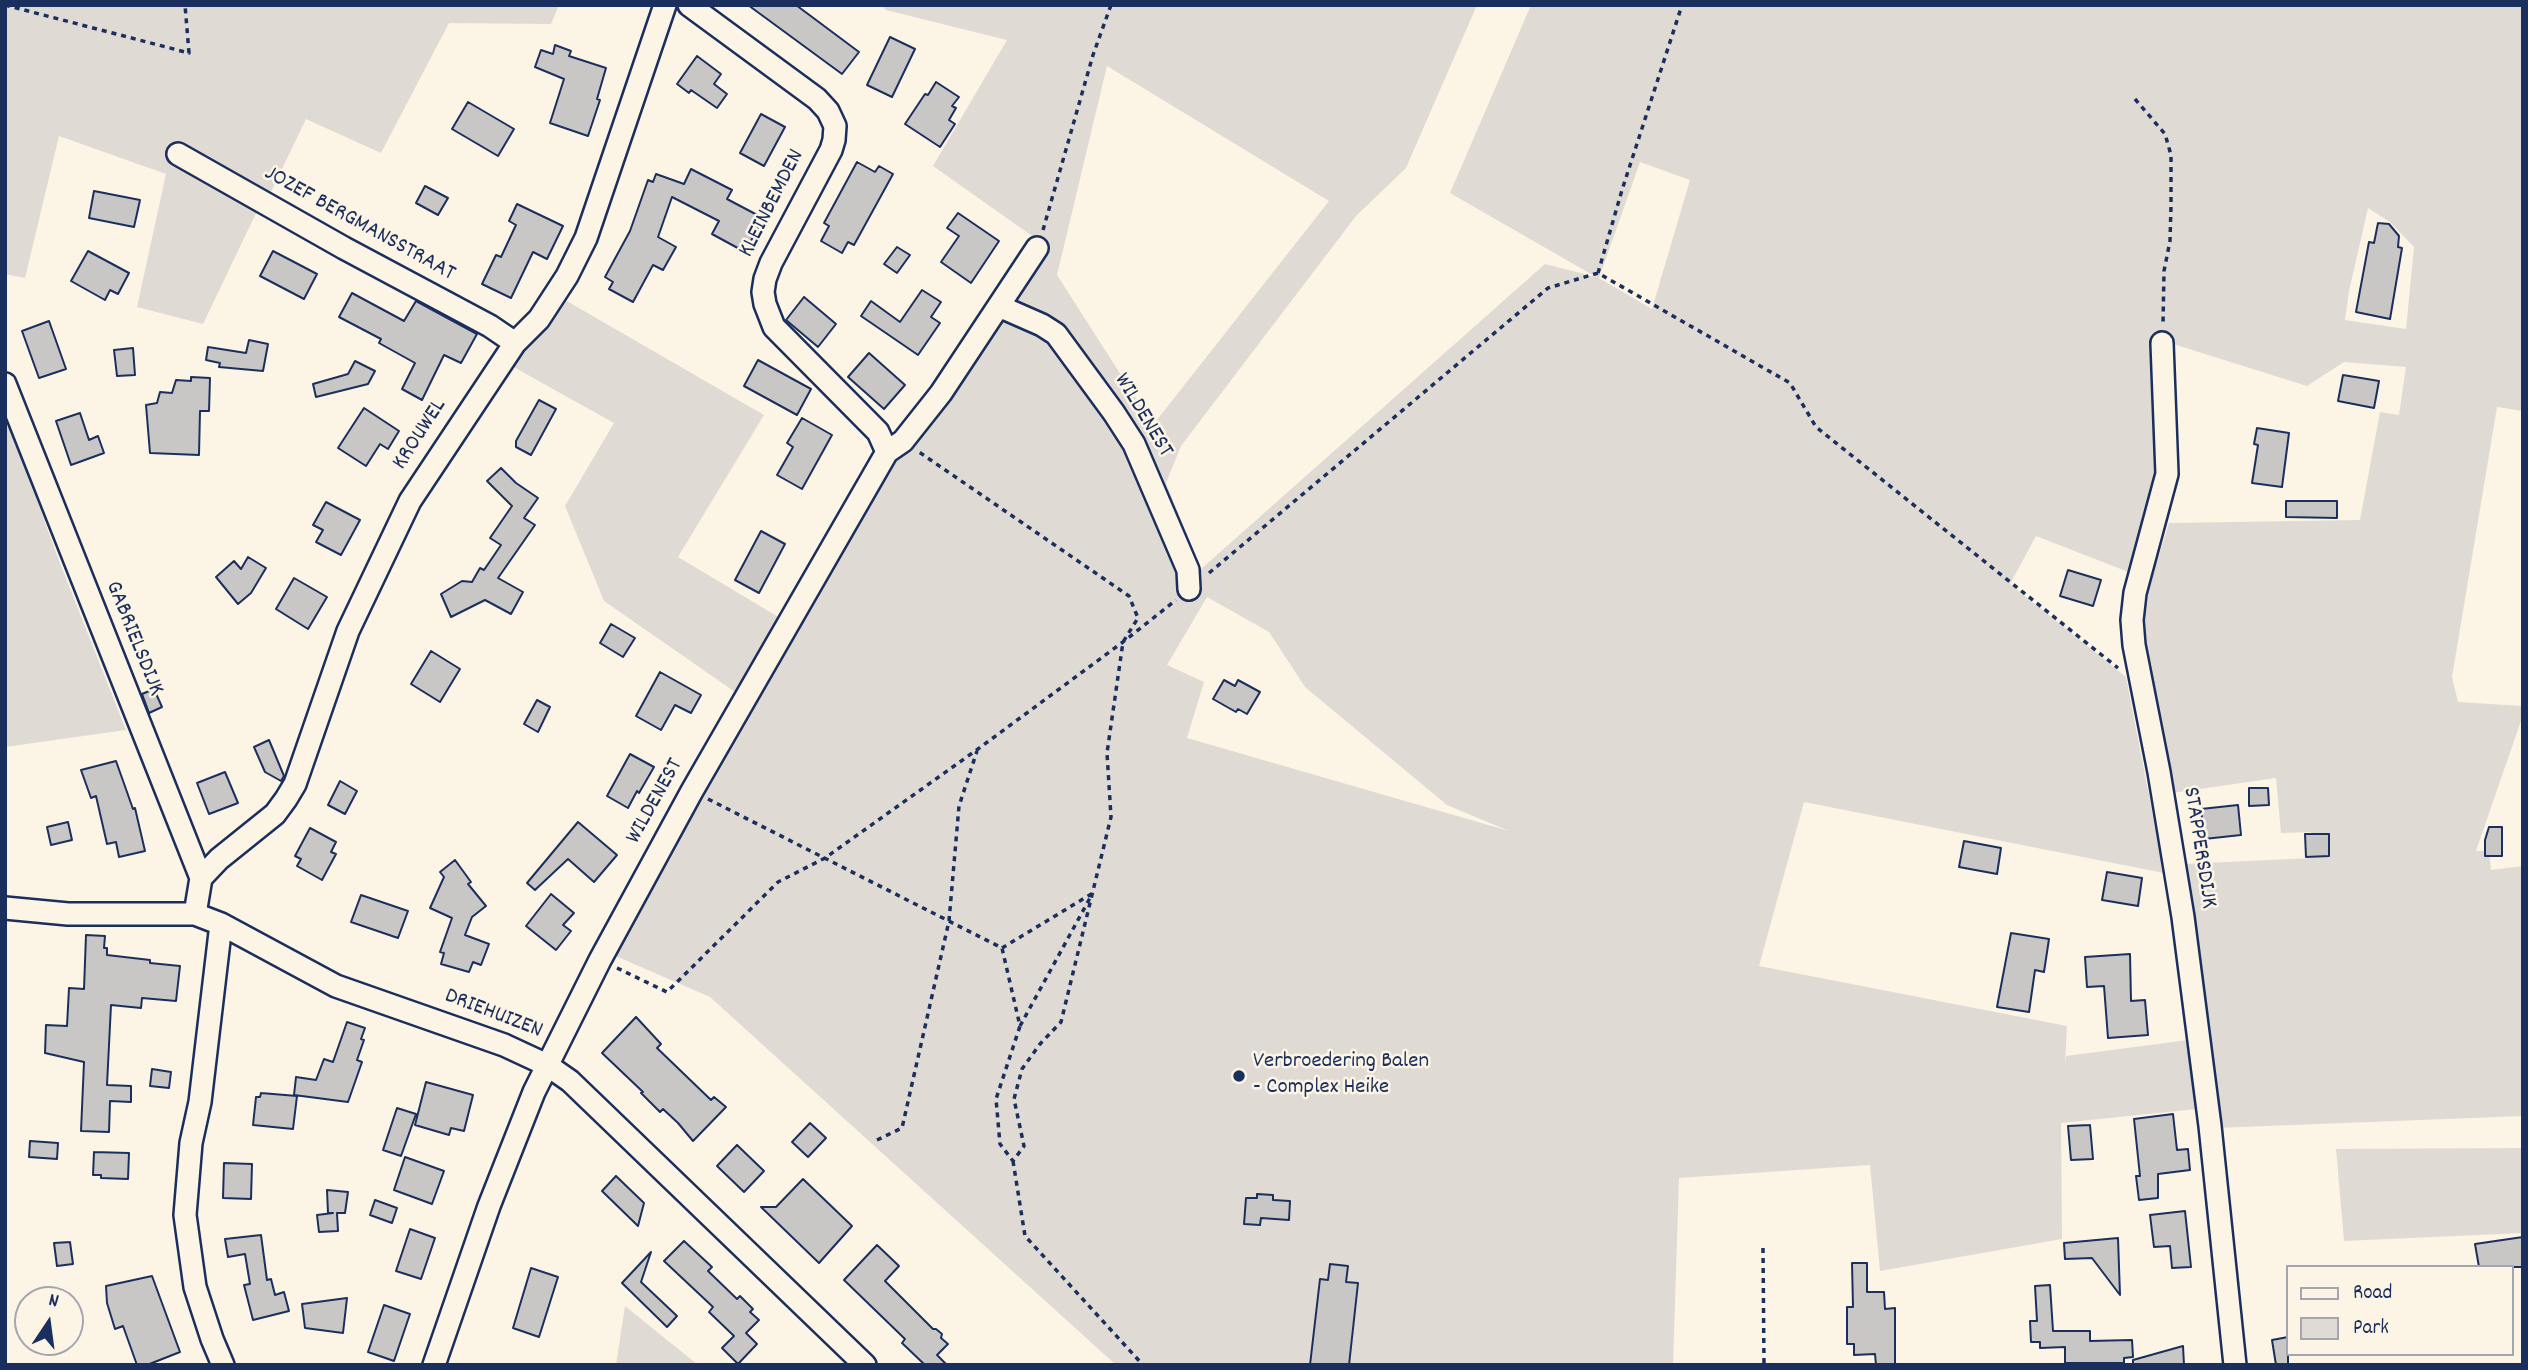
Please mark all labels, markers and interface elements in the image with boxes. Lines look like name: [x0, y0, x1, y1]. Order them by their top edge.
street label: KLEINBEMDEN: [734, 145, 812, 263]
street label: JOZEF BERGMANSSTRAAT: [259, 161, 459, 289]
street label: WILDENEST: [1106, 369, 1178, 463]
street label: KROUWEL: [388, 394, 454, 476]
street label: GABRIELSDIJK: [97, 578, 169, 700]
street label: WILDENEST: [621, 755, 691, 849]
street label: STAPPERSDIJK: [2175, 785, 2221, 911]
street label: DRIEHUIZEN: [440, 984, 546, 1046]
place label: Verbroedering Balen - Complex Heike: [1253, 1049, 1429, 1103]
marker: Verbroedering Balen - Complex Heike: [1231, 1068, 1247, 1084]
legend: [2286, 1265, 2514, 1356]
text: Road: [2353, 1279, 2392, 1309]
north arrow: [14, 1286, 84, 1356]
text: N: [46, 1288, 61, 1316]
text: Park: [2353, 1314, 2389, 1344]

